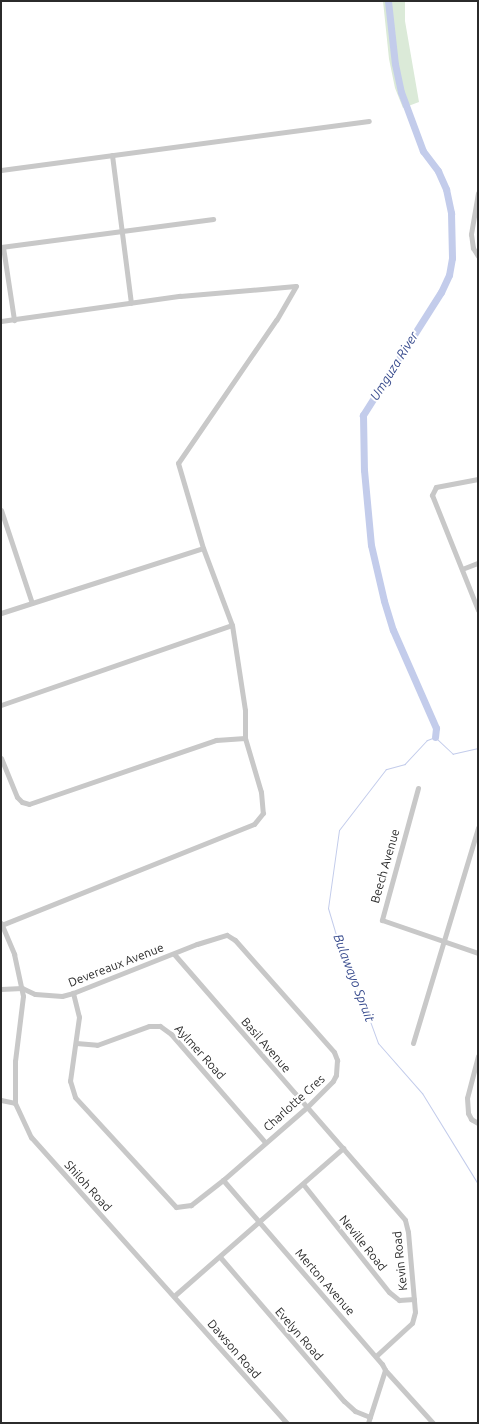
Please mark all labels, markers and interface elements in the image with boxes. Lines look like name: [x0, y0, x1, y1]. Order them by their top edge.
water label: Umguza River: [367, 329, 421, 403]
street label: Beech Avenue: [368, 827, 402, 905]
water label: Bulawayo Spruit: [330, 932, 378, 1024]
street label: Devereaux Avenue: [66, 940, 166, 990]
street label: Basil Avenue: [238, 1015, 294, 1075]
street label: Aylmer Road: [172, 1022, 228, 1082]
street label: Charlotte Cres: [260, 1072, 328, 1134]
street label: Shiloh Road: [61, 1158, 115, 1214]
street label: Neville Road: [336, 1212, 390, 1274]
street label: Kevin Road: [390, 1231, 410, 1291]
street label: Merton Avenue: [292, 1246, 358, 1318]
street label: Evelyn Road: [272, 1305, 326, 1363]
street label: Dawson Road: [204, 1317, 264, 1381]

